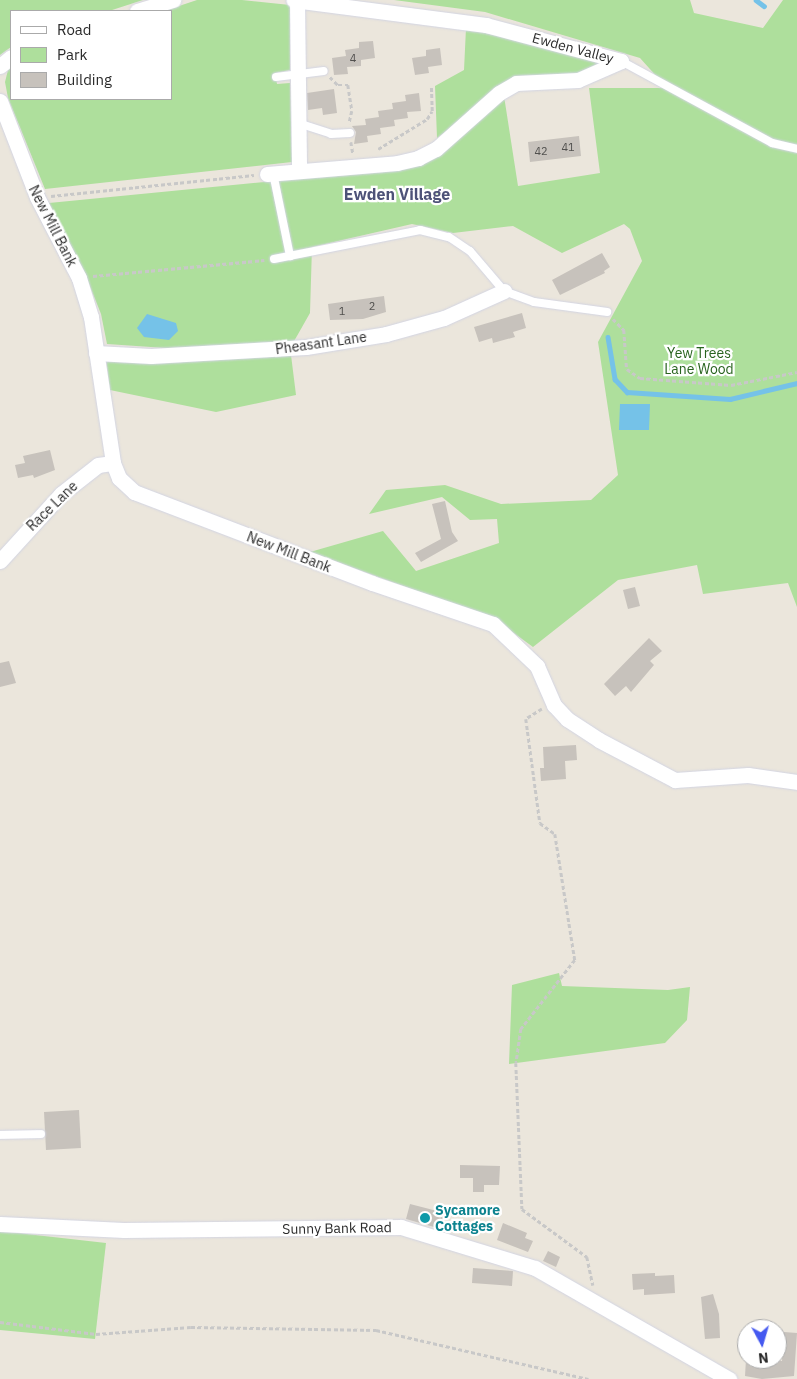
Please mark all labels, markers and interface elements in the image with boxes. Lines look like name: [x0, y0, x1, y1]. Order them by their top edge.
legend: [10, 10, 172, 100]
text: Road: [57, 20, 92, 39]
street label: Ewden Valley: [530, 29, 616, 67]
text: Park: [57, 45, 87, 64]
house number: 4: [350, 51, 356, 65]
text: Building: [57, 70, 112, 89]
house number: 41: [561, 140, 575, 154]
house number: 42: [534, 144, 548, 158]
street label: New Mill Bank: [25, 182, 81, 270]
district label: Ewden Village: [344, 184, 450, 204]
house number: 2: [369, 299, 375, 313]
house number: 1: [339, 304, 345, 318]
street label: Pheasant Lane: [274, 328, 368, 358]
park label: Yew Trees Lane Wood: [664, 345, 734, 378]
street label: Race Lane: [23, 478, 81, 534]
street label: New Mill Bank: [244, 528, 334, 576]
place label: Sycamore Cottages: [435, 1202, 500, 1234]
marker: Sycamore Cottages: [419, 1212, 431, 1224]
street label: Sunny Bank Road: [282, 1219, 392, 1237]
north arrow: [737, 1319, 787, 1369]
text: N: [757, 1348, 769, 1367]

